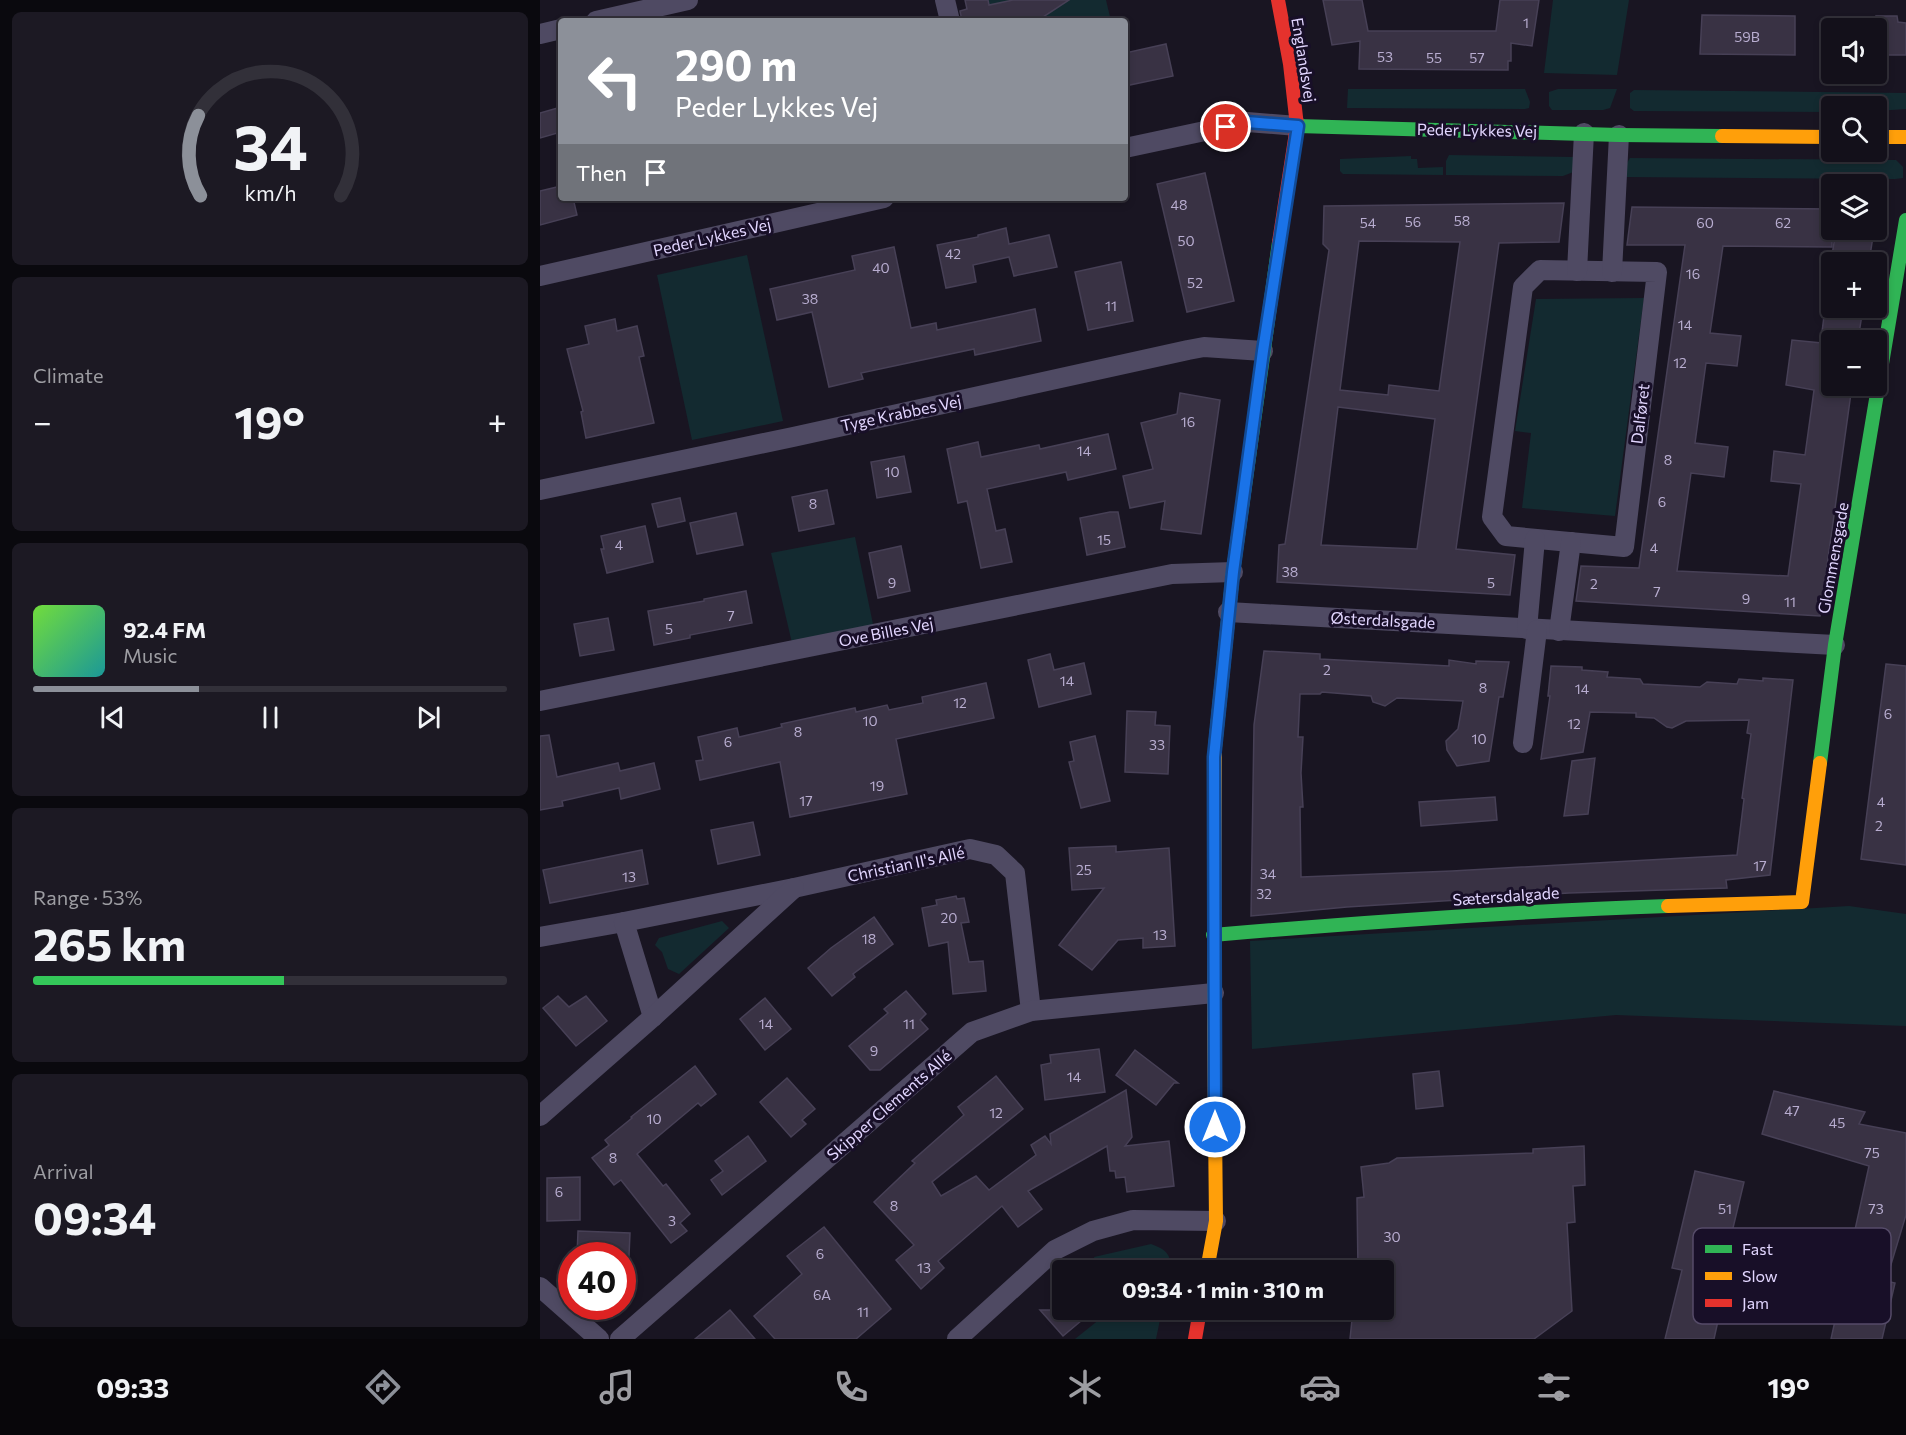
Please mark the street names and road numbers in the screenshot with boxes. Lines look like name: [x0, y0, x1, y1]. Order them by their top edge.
street label: Englandsvej: [1288, 16, 1321, 104]
street label: Peder Lykkes Vej: [1417, 119, 1537, 140]
street label: Peder Lykkes Vej: [651, 214, 773, 259]
street label: Dalføret: [1626, 382, 1653, 445]
street label: Tyge Krabbes Vej: [839, 390, 963, 435]
street label: Glommensgade: [1813, 501, 1852, 615]
street label: Østerdalsgade: [1330, 607, 1436, 632]
street label: Ove Billes Vej: [837, 613, 935, 650]
street label: Christian II's Allé: [846, 842, 966, 885]
street label: Sætersdalgade: [1452, 882, 1560, 909]
street label: Skipper Clements Allé: [823, 1045, 955, 1164]

